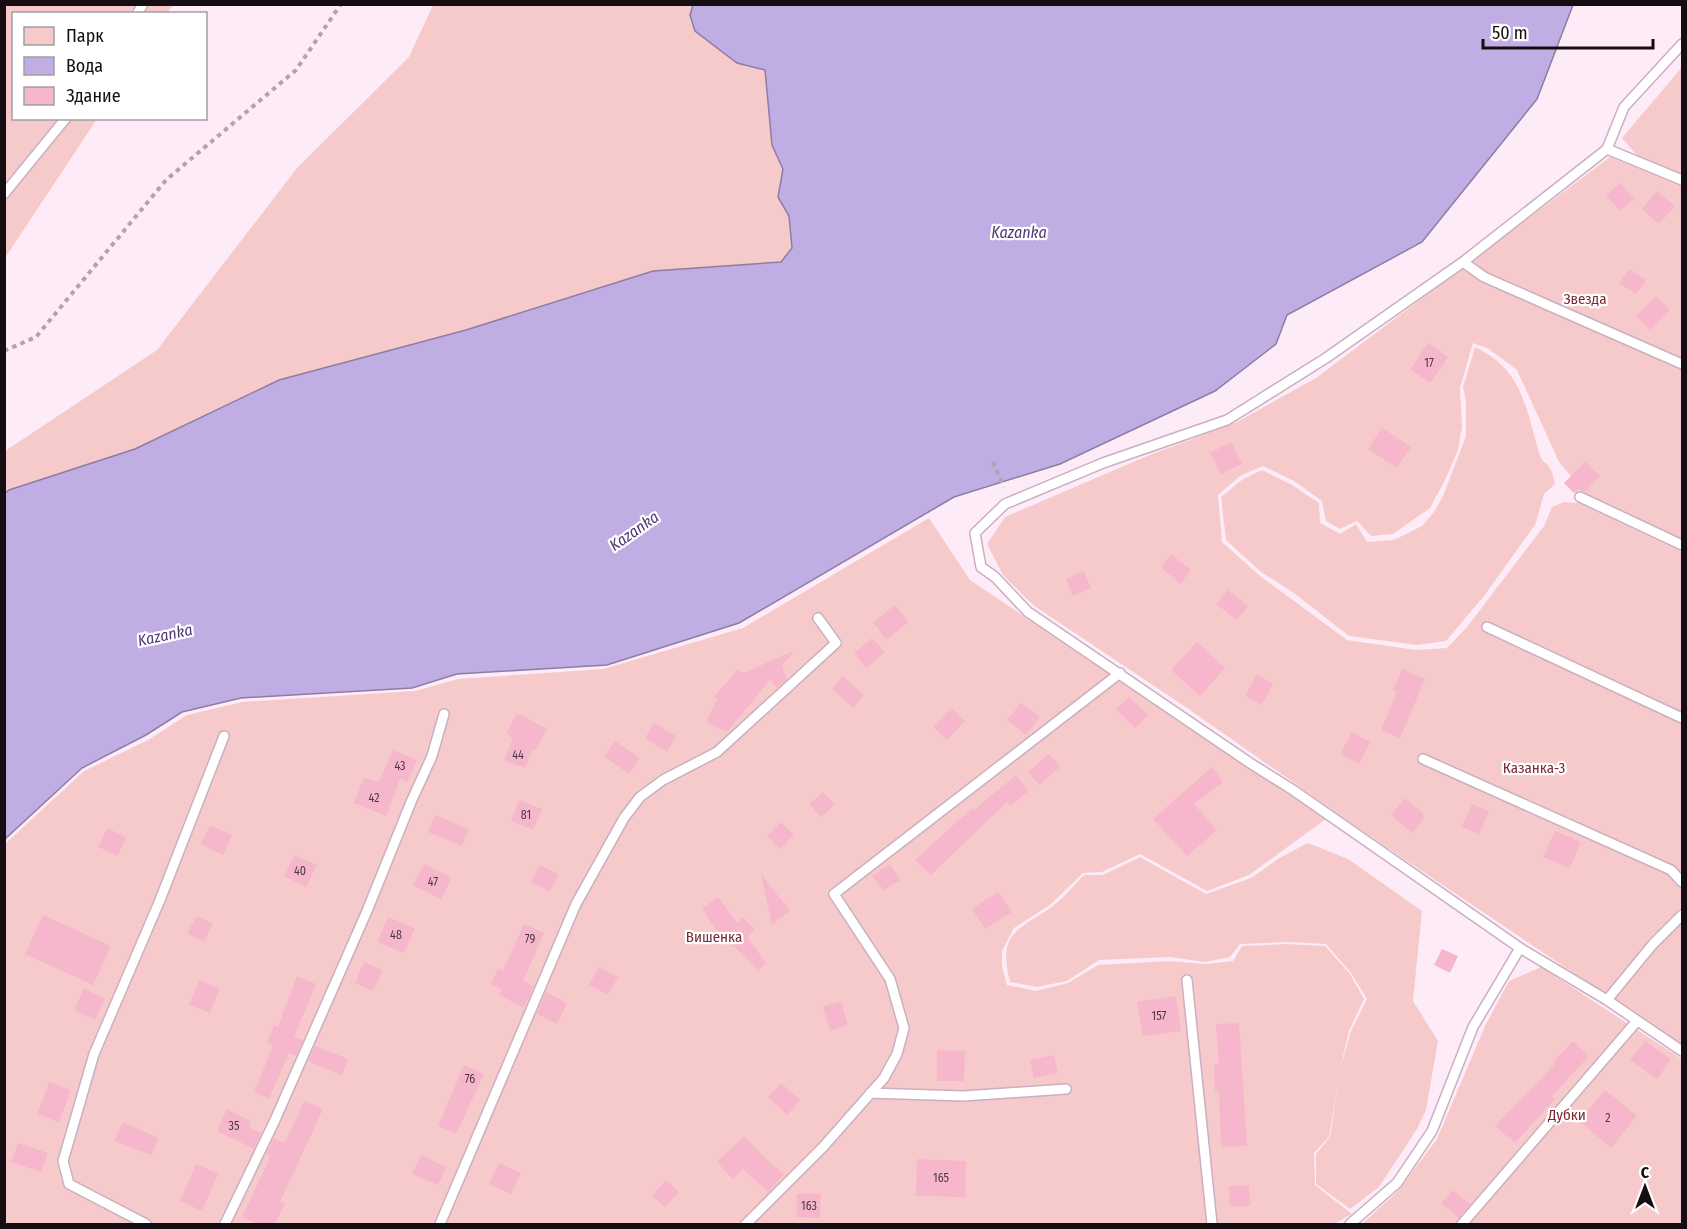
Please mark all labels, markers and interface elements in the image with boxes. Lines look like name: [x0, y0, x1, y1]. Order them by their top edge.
legend: [12, 12, 207, 120]
scale bar: [1483, 12, 1652, 50]
text: 50 m: [1492, 22, 1528, 44]
text: Парк: [66, 25, 104, 47]
text: Вода: [66, 55, 103, 77]
text: Здание: [66, 85, 121, 107]
water label: Kazanka: [991, 223, 1047, 242]
park label: Звезда: [1563, 290, 1607, 308]
house number: 17: [1424, 356, 1434, 370]
water label: Kazanka: [606, 507, 662, 555]
water label: Kazanka: [136, 620, 194, 650]
house number: 44: [512, 748, 524, 762]
house number: 43: [394, 759, 406, 773]
park label: Казанка-3: [1503, 759, 1565, 777]
house number: 42: [369, 791, 379, 805]
house number: 81: [521, 808, 531, 822]
house number: 40: [294, 864, 306, 878]
house number: 47: [428, 875, 438, 889]
house number: 48: [390, 928, 402, 942]
park label: Вишенка: [686, 928, 742, 946]
house number: 79: [525, 932, 535, 946]
house number: 157: [1152, 1009, 1167, 1023]
house number: 76: [465, 1072, 475, 1086]
park label: Дубки: [1547, 1106, 1586, 1124]
house number: 2: [1605, 1111, 1611, 1125]
house number: 35: [229, 1119, 240, 1133]
north arrow: [1615, 1157, 1675, 1217]
text: С: [1641, 1163, 1650, 1182]
house number: 165: [933, 1171, 950, 1185]
house number: 163: [801, 1199, 817, 1213]

